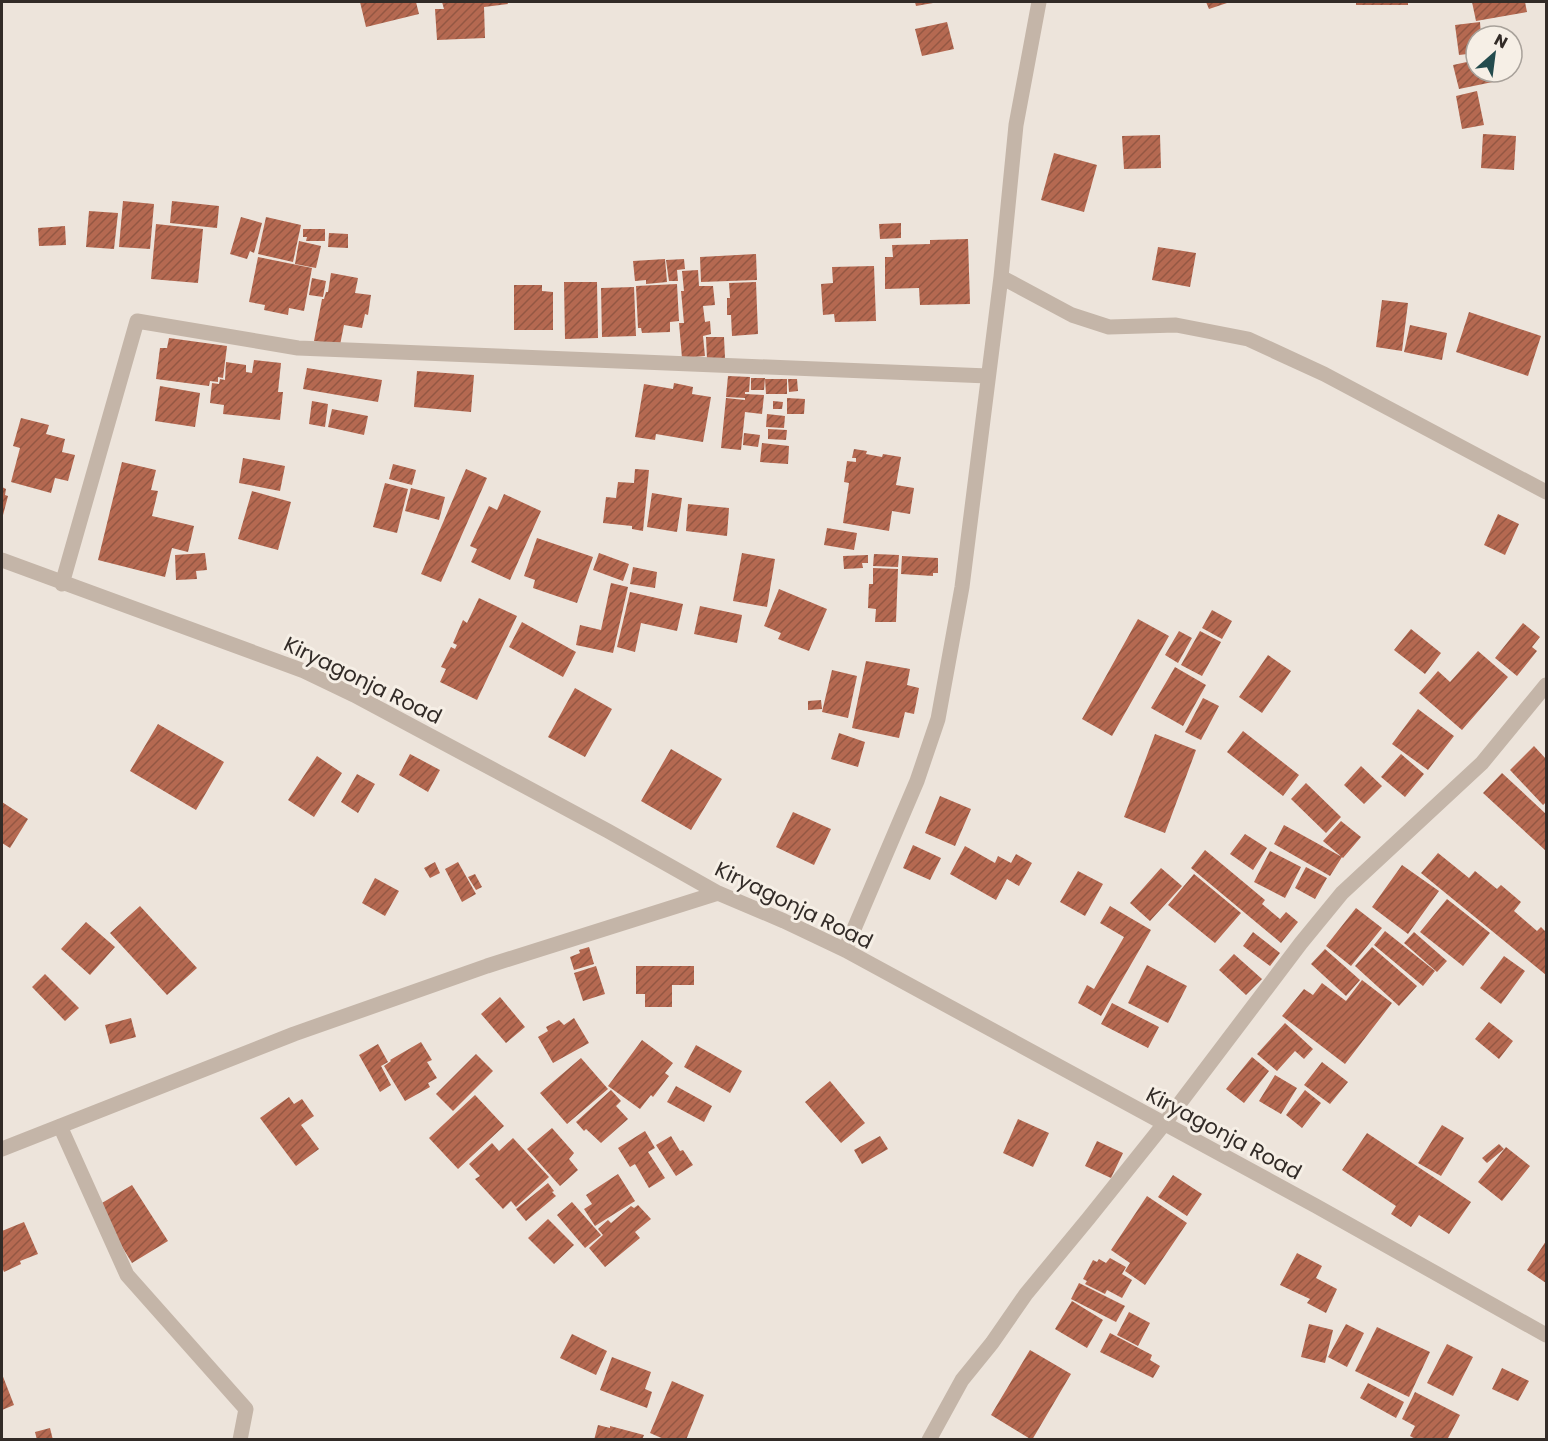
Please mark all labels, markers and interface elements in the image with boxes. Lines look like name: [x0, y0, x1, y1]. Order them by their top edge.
north arrow: [1464, 24, 1524, 84]
text: N: [1490, 28, 1512, 54]
street label: Kiryagonja Road: [279, 629, 447, 731]
street label: Kiryagonja Road: [710, 854, 878, 956]
street label: Kiryagonja Road: [1141, 1080, 1307, 1186]

